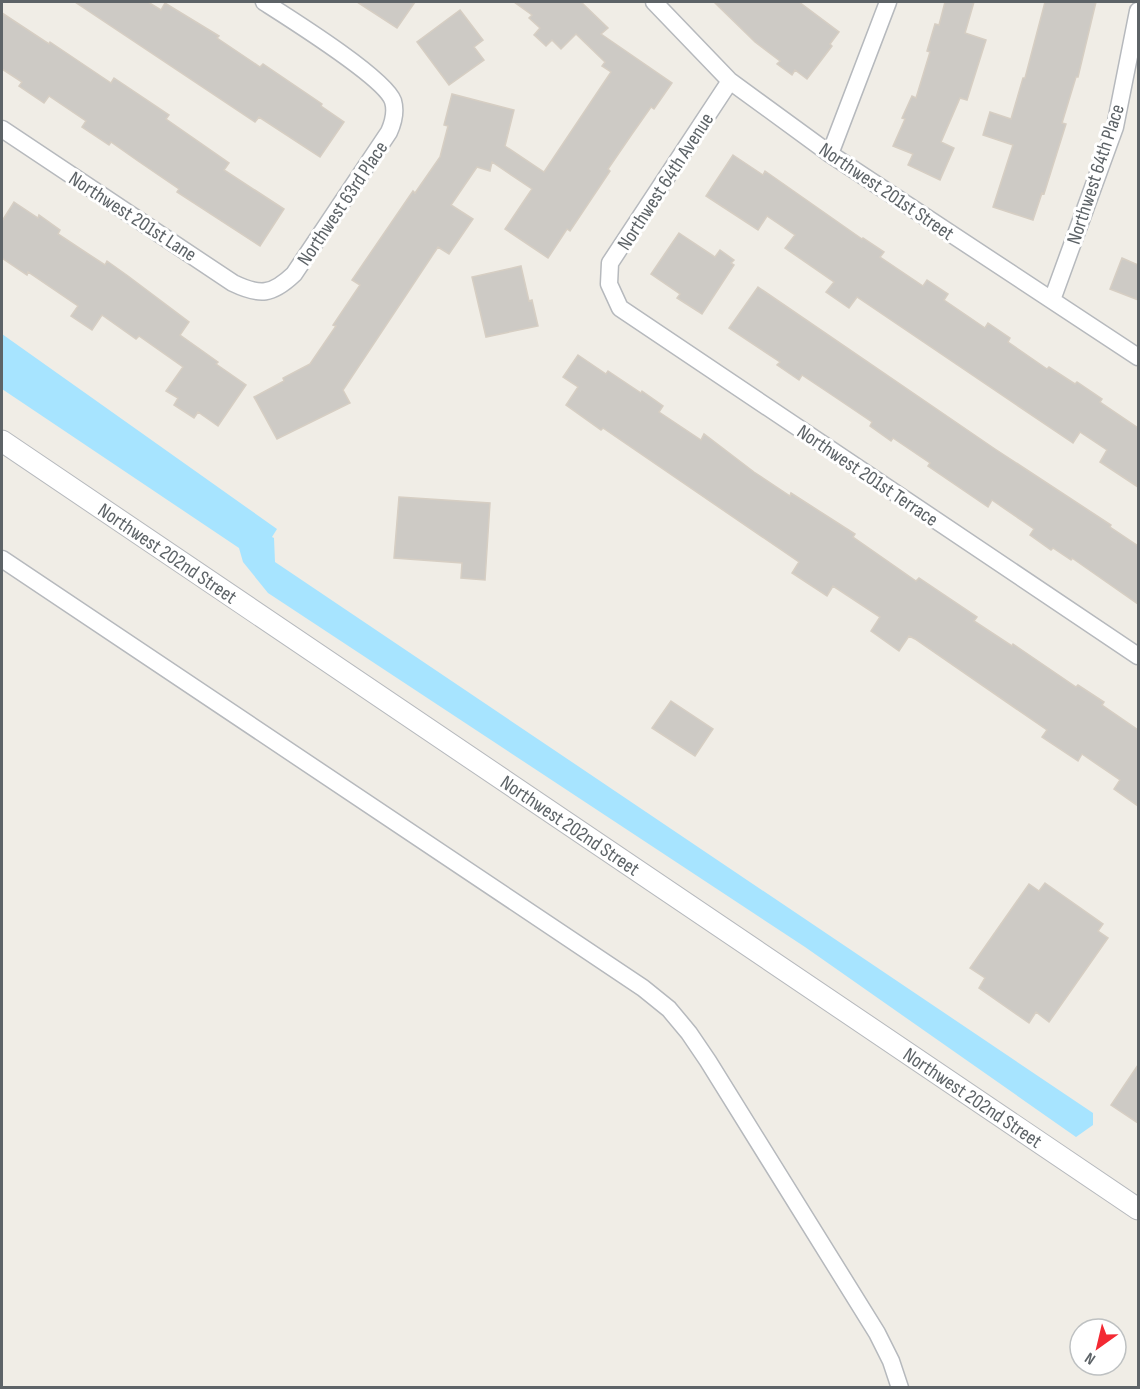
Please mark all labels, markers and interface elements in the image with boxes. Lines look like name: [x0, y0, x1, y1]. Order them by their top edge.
street label: Northwest 64th Place: [1062, 101, 1130, 247]
street label: Northwest 64th Avenue: [612, 108, 719, 255]
street label: Northwest 63rd Place: [292, 137, 393, 270]
street label: Northwest 201st Street: [814, 138, 958, 246]
street label: Northwest 201st Lane: [64, 167, 201, 267]
street label: Northwest 201st Terrace: [792, 420, 943, 532]
street label: Northwest 202nd Street: [93, 498, 241, 609]
street label: Northwest 202nd Street: [496, 771, 644, 882]
street label: Northwest 202nd Street: [898, 1043, 1046, 1154]
north arrow: [1068, 1317, 1128, 1377]
text: N: [1082, 1348, 1099, 1368]

